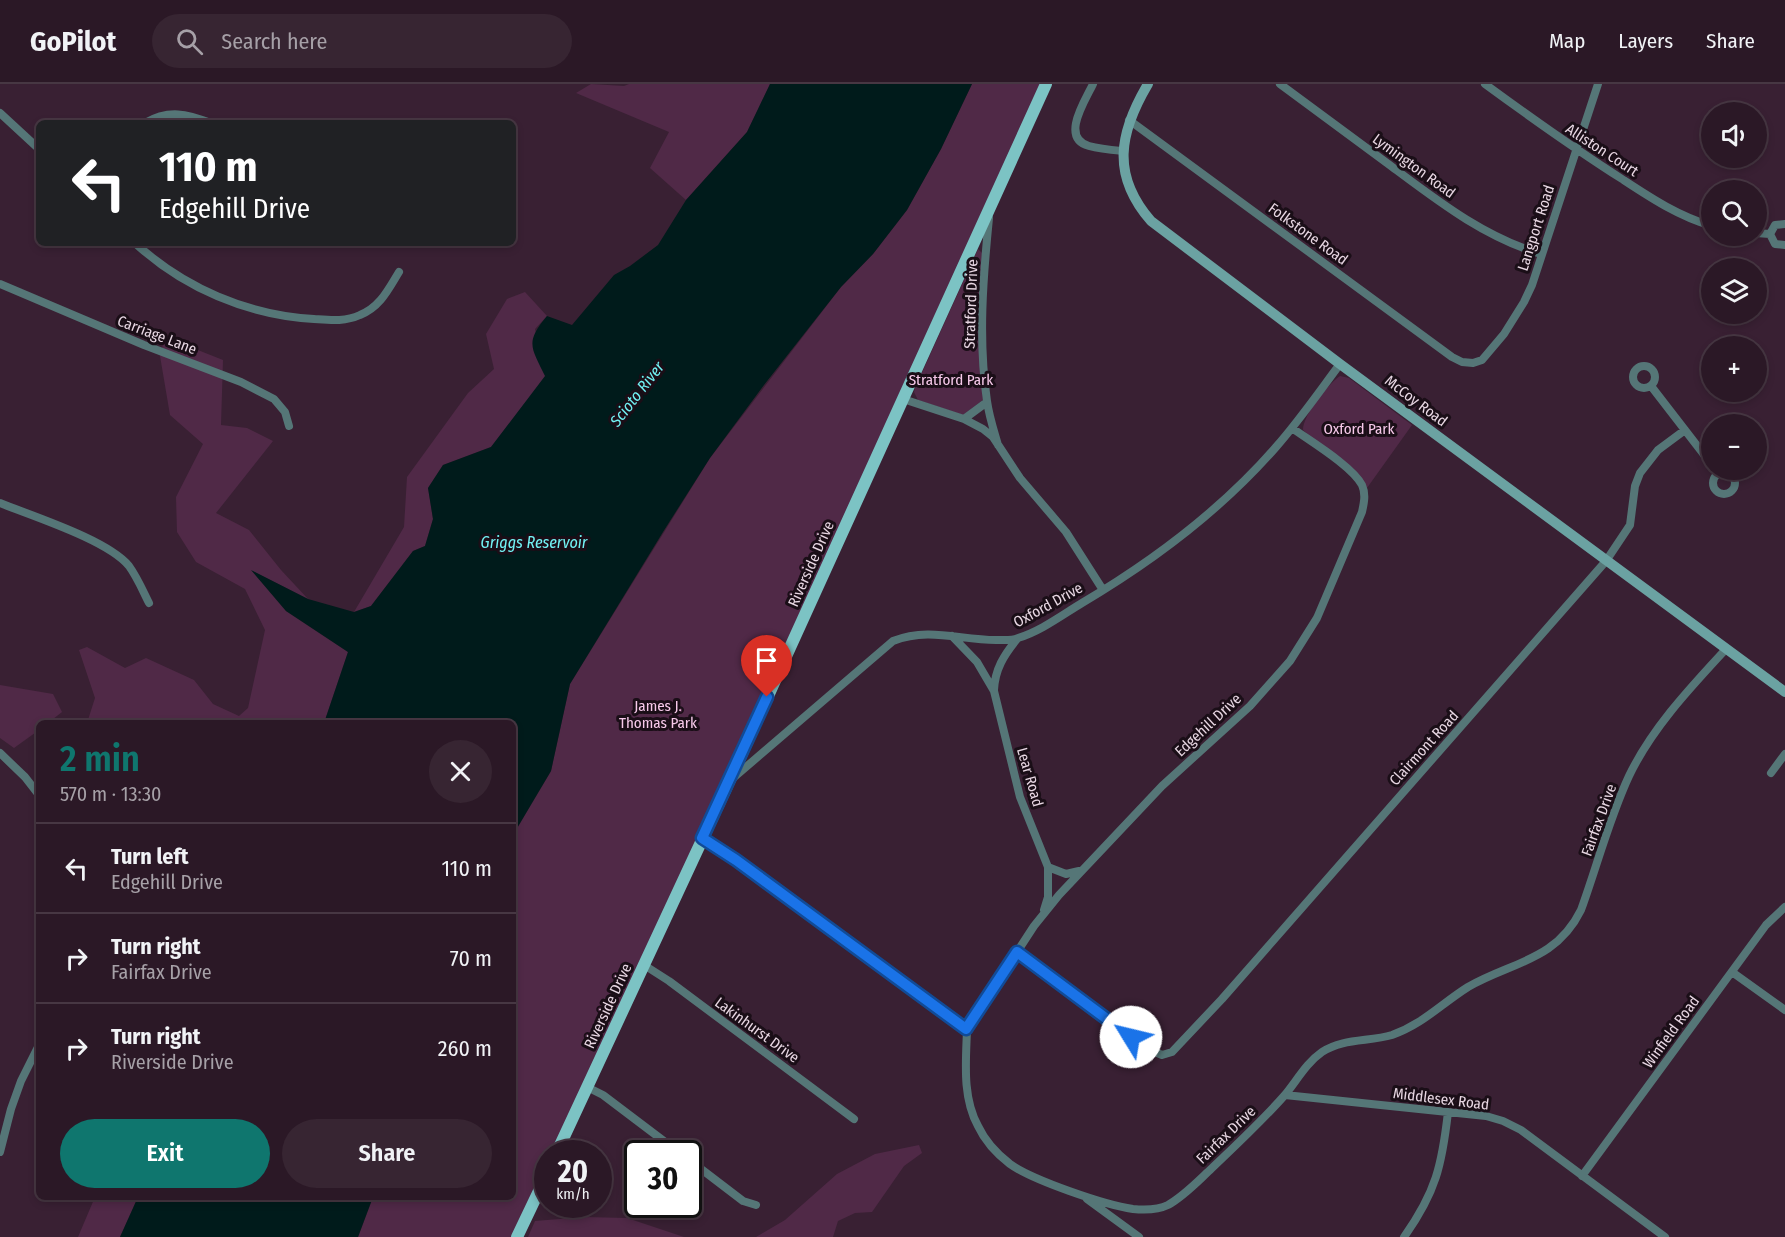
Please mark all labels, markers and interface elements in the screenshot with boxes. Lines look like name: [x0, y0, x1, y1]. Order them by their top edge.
search box: [152, 14, 572, 68]
text: GoPilot: [30, 25, 116, 58]
icon: search: [173, 25, 206, 58]
text: Search here: [221, 28, 327, 55]
text: Map: [1549, 28, 1585, 54]
text: Layers: [1618, 28, 1673, 54]
text: Share: [1706, 28, 1755, 54]
map controls: [1701, 102, 1767, 480]
button: sound: [1701, 102, 1767, 168]
street label: Alliston Court: [1562, 120, 1642, 180]
street label: Lymington Road: [1369, 130, 1459, 202]
text: 110 m: [159, 142, 258, 192]
icon: left: [60, 144, 138, 222]
button: search: [1701, 180, 1767, 246]
street label: Langport Road: [1514, 183, 1558, 273]
text: Edgehill Drive: [159, 193, 310, 225]
street label: Folkstone Road: [1265, 199, 1351, 269]
button: layers: [1701, 258, 1767, 324]
street label: Stratford Drive: [960, 259, 982, 349]
street label: Carriage Lane: [115, 312, 199, 358]
button: +: [1701, 336, 1767, 402]
water label: Scioto River: [605, 357, 668, 431]
park label: Stratford Park: [909, 371, 993, 389]
street label: McCoy Road: [1381, 372, 1451, 430]
button: −: [1701, 414, 1767, 480]
park label: Oxford Park: [1323, 420, 1395, 438]
street label: Riverside Drive: [784, 518, 838, 610]
water label: Griggs Reservoir: [481, 533, 588, 552]
street label: Oxford Drive: [1010, 579, 1086, 631]
pin: [741, 635, 792, 697]
icon: arrive: [750, 644, 783, 677]
street label: Edgehill Drive: [1171, 690, 1245, 760]
park label: James J. Thomas Park: [619, 697, 697, 732]
street label: Clairmont Road: [1386, 707, 1462, 789]
text: 2 min: [60, 737, 140, 781]
button: close: [429, 740, 492, 803]
street label: Lear Road: [1013, 745, 1047, 809]
street label: Fairfax Drive: [1578, 781, 1620, 859]
text: 570 m · 13:30: [60, 782, 161, 806]
text: Turn left: [111, 843, 189, 870]
icon: left: [60, 852, 93, 885]
text: 110 m: [442, 855, 492, 882]
text: Edgehill Drive: [111, 870, 223, 894]
text: Turn right: [111, 933, 200, 960]
icon: right: [60, 942, 93, 975]
text: 70 m: [450, 945, 492, 972]
text: Fairfax Drive: [111, 960, 212, 984]
street label: Riverside Drive: [580, 961, 636, 1051]
street label: Winfield Road: [1639, 992, 1703, 1072]
street label: Lakinhurst Drive: [711, 993, 803, 1067]
position arrow: [1099, 1005, 1163, 1069]
text: Turn right: [111, 1023, 200, 1050]
icon: right: [60, 1032, 93, 1065]
text: 260 m: [438, 1035, 492, 1062]
text: Riverside Drive: [111, 1050, 234, 1074]
street label: Middlesex Road: [1392, 1084, 1490, 1114]
street label: Fairfax Drive: [1193, 1102, 1259, 1168]
button: Exit: [60, 1119, 270, 1188]
button: Share: [282, 1119, 492, 1188]
speed limit sign: 30: [624, 1140, 702, 1218]
text: 20: [558, 1154, 588, 1190]
text: km/h: [556, 1185, 590, 1203]

